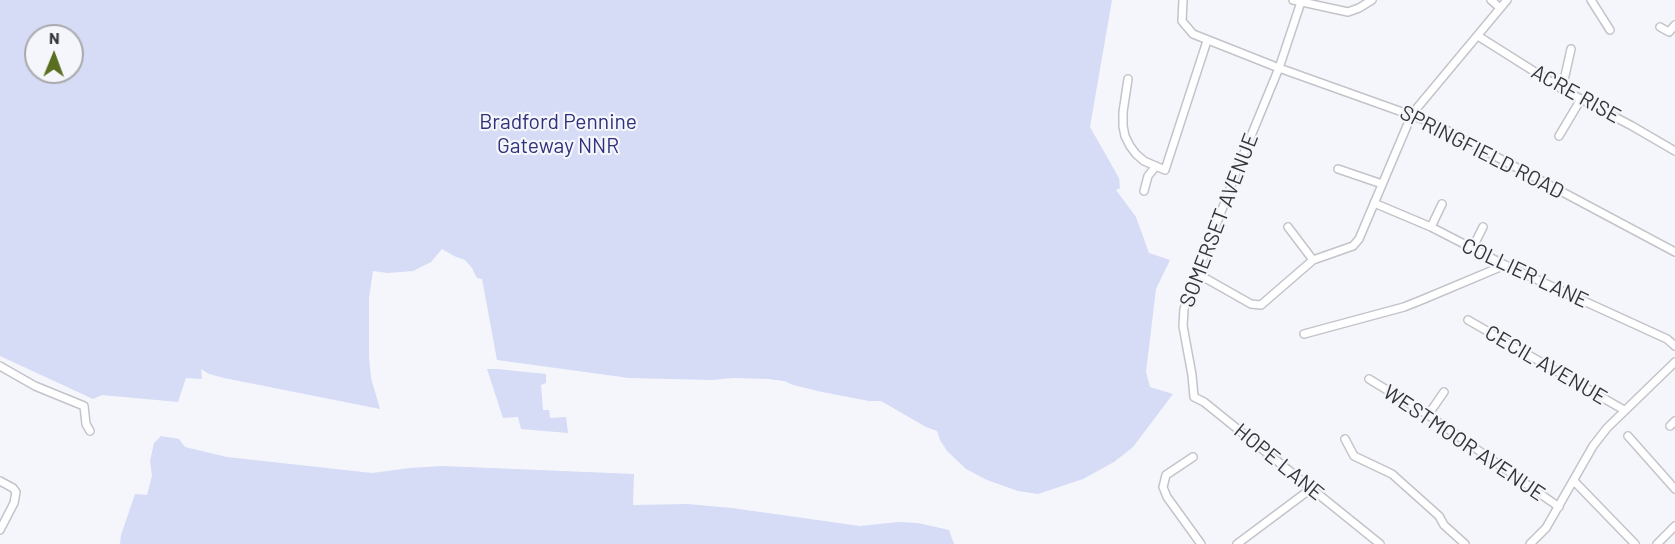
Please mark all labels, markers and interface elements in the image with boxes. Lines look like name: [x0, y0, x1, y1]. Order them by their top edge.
north arrow: [24, 24, 84, 84]
text: N: [49, 28, 60, 47]
street label: ACRE RISE: [1527, 59, 1625, 129]
street label: SPRINGFIELD ROAD: [1396, 100, 1568, 204]
park label: Bradford Pennine Gateway NNR: [479, 109, 637, 159]
street label: SOMERSET AVENUE: [1174, 130, 1264, 310]
street label: COLLIER LANE: [1458, 233, 1592, 313]
street label: CECIL AVENUE: [1480, 320, 1612, 410]
street label: WESTMOOR AVENUE: [1378, 379, 1550, 507]
street label: HOPE LANE: [1229, 418, 1329, 506]

